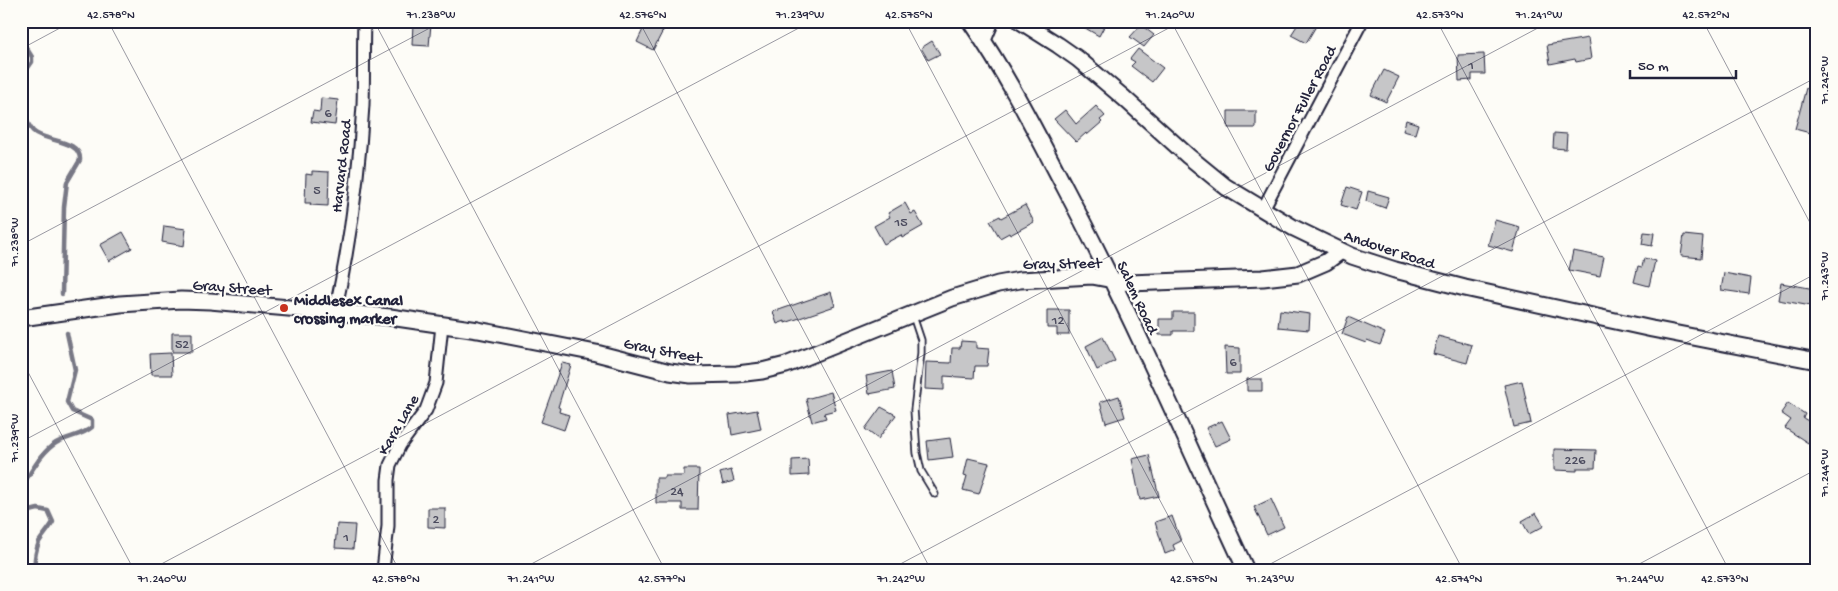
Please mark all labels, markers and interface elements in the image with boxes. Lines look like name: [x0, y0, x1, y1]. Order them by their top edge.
text: 42.578°N: [87, 9, 135, 23]
text: 71.238°W: [405, 9, 456, 23]
text: 42.576°N: [619, 9, 667, 23]
text: 71.239°W: [775, 9, 824, 23]
text: 42.575°N: [885, 9, 933, 23]
text: 71.240°W: [1145, 9, 1194, 23]
text: 42.573°N: [1416, 9, 1464, 23]
text: 71.241°W: [1515, 9, 1562, 23]
text: 42.572°N: [1683, 9, 1730, 23]
street label: Governor Fuller Road: [1260, 42, 1343, 176]
scale bar: [1630, 48, 1737, 80]
text: 71.242°W: [1819, 56, 1833, 105]
house number: 1: [1467, 58, 1474, 75]
text: 50 m: [1638, 58, 1669, 76]
house number: 6: [324, 106, 332, 123]
street label: Harvard Road: [329, 117, 358, 214]
house number: 5: [313, 183, 321, 200]
house number: 15: [893, 215, 908, 232]
text: 71.238°W: [9, 217, 23, 268]
street label: Andover Road: [1341, 228, 1438, 275]
text: 71.243°W: [1819, 252, 1833, 301]
street label: Gray Street: [1022, 255, 1103, 276]
street label: Salem Road: [1111, 259, 1162, 339]
street label: Gray Street: [192, 277, 273, 302]
place label: Middlesex Canal crossing marker: [294, 293, 403, 330]
marker: Middlesex Canal crossing marker: [278, 302, 290, 314]
house number: 12: [1051, 313, 1064, 330]
street label: Gray Street: [622, 336, 704, 370]
house number: 52: [175, 337, 189, 354]
house number: 6: [1229, 355, 1237, 372]
street label: Kara Lane: [375, 392, 425, 459]
text: 71.239°W: [9, 414, 23, 463]
text: 71.244°W: [1819, 449, 1833, 498]
house number: 226: [1565, 453, 1586, 470]
house number: 24: [670, 484, 684, 501]
house number: 2: [433, 512, 440, 529]
house number: 1: [342, 530, 349, 547]
text: 71.240°W: [137, 573, 186, 587]
text: 42.578°N: [372, 573, 420, 587]
text: 71.241°W: [507, 573, 554, 587]
text: 42.577°N: [638, 573, 686, 587]
text: 71.242°W: [876, 573, 925, 587]
text: 42.575°N: [1170, 573, 1218, 587]
text: 71.243°W: [1245, 573, 1294, 587]
text: 42.574°N: [1436, 573, 1483, 587]
text: 71.244°W: [1615, 573, 1664, 587]
text: 42.573°N: [1701, 573, 1749, 587]

